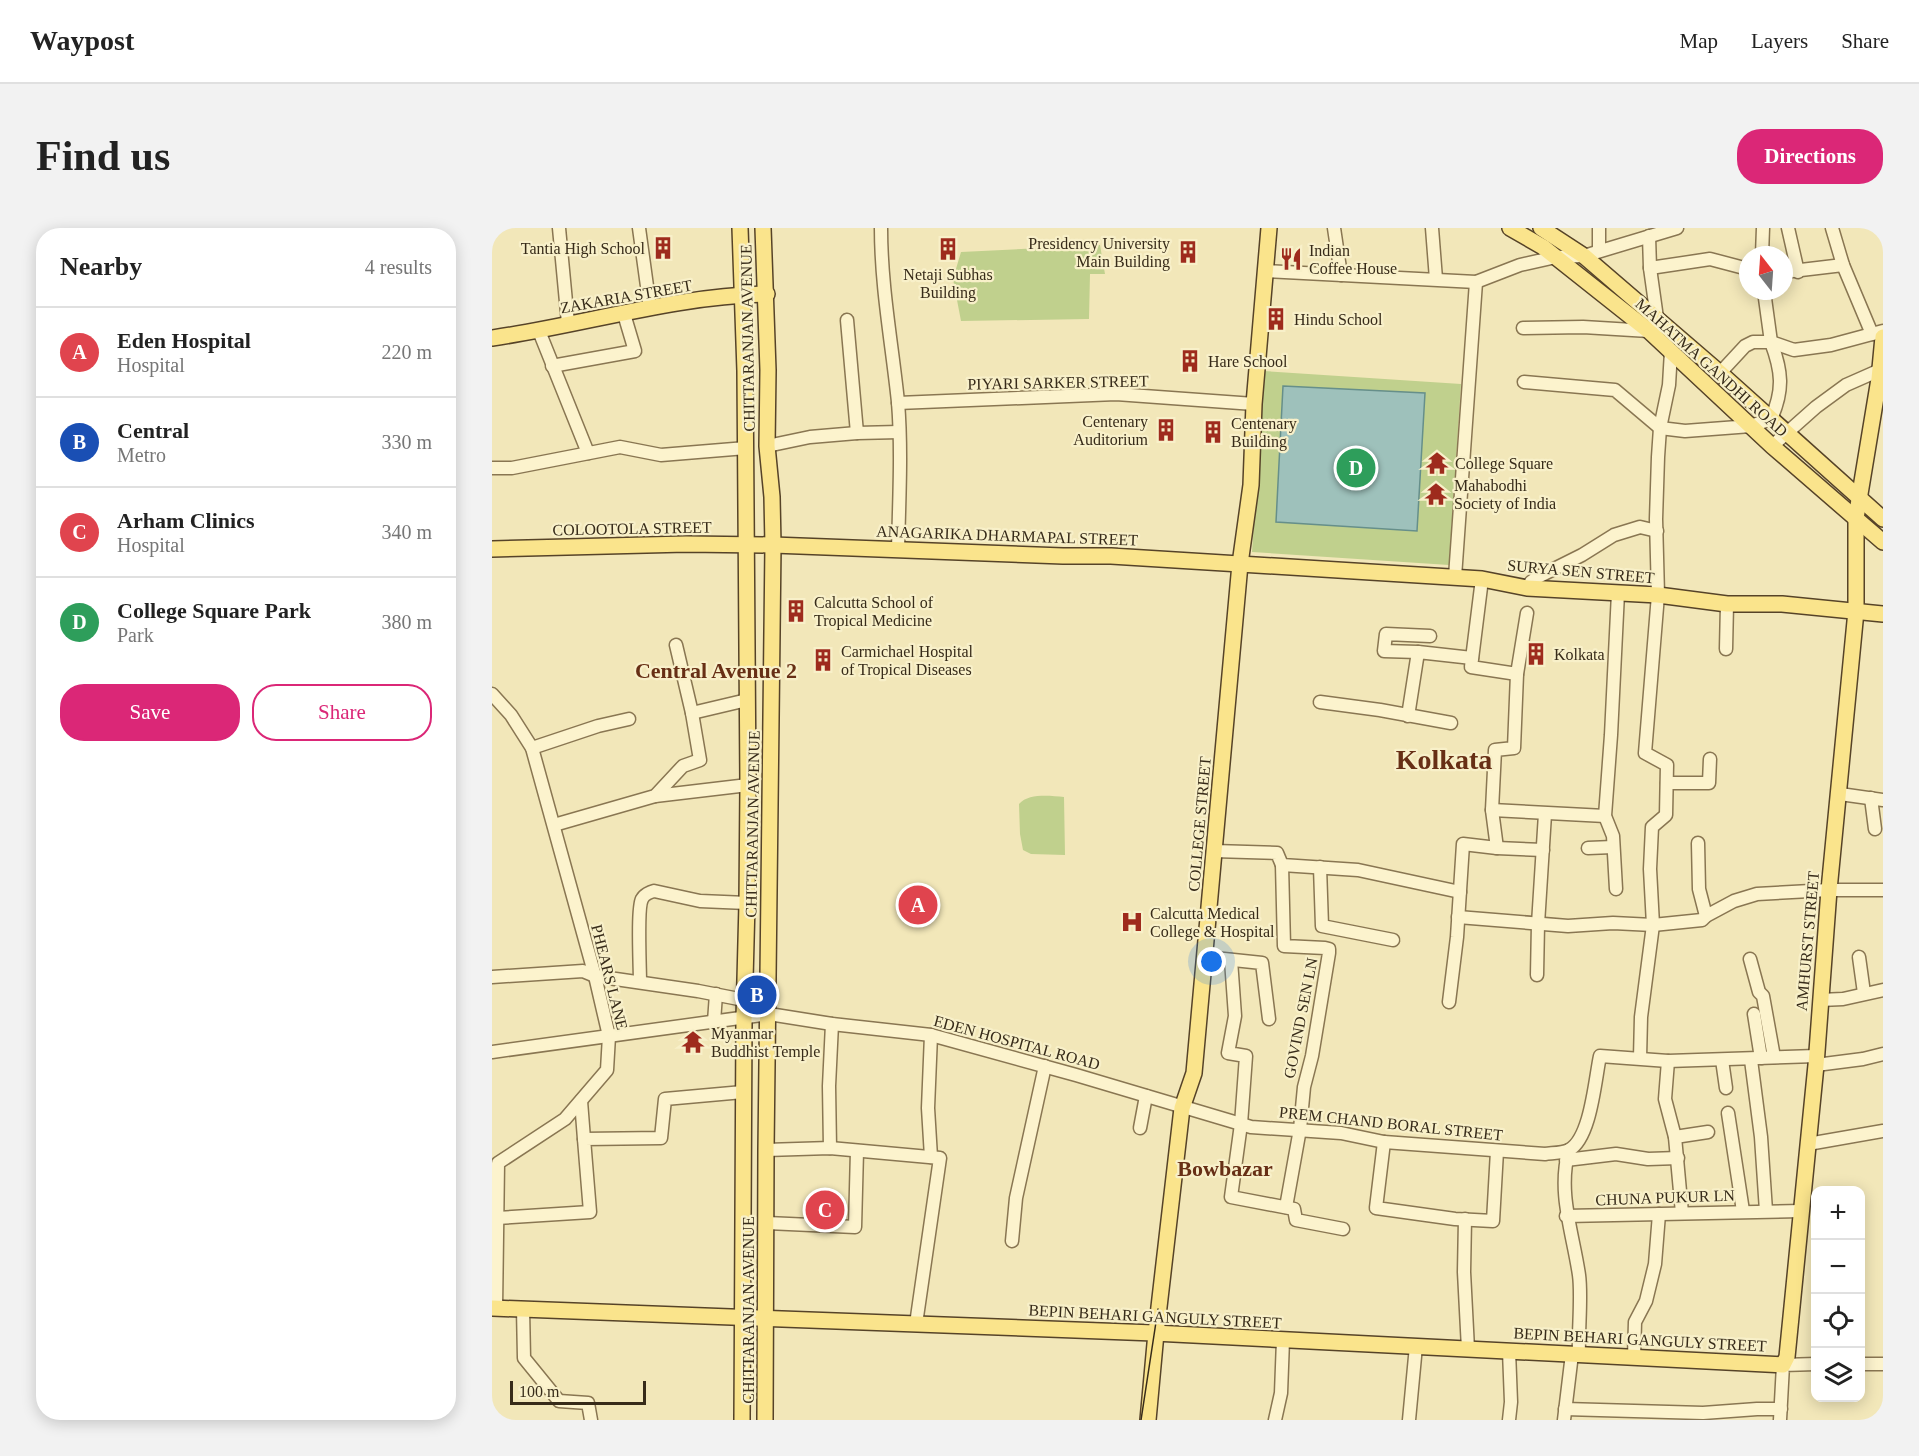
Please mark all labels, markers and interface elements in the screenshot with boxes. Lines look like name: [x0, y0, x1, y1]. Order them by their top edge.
text: Waypost: [30, 25, 134, 56]
text: Map: [1680, 29, 1718, 53]
text: Layers: [1751, 29, 1808, 53]
text: Share: [1841, 29, 1889, 53]
button: Directions: [1737, 129, 1883, 184]
text: Find us: [36, 133, 170, 179]
building icon: Tantia High School: [650, 235, 676, 261]
place label: Presidency University Main Building: [1028, 235, 1170, 271]
building icon: Netaji Subhas Building: [935, 236, 961, 262]
building icon: Presidency University Main Building: [1175, 239, 1201, 265]
place label: Tantia High School: [521, 240, 646, 258]
place label: Indian Coffee House: [1309, 242, 1397, 277]
street label: CHITTARANJAN AVENUE: [737, 244, 758, 432]
restaurant icon: Indian Coffee House: [1278, 246, 1304, 272]
north arrow: [1739, 246, 1793, 300]
text: Nearby: [60, 252, 142, 281]
text: 4 results: [365, 256, 432, 278]
place label: Netaji Subhas Building: [903, 266, 993, 302]
street label: ZAKARIA STREET: [559, 276, 694, 316]
street label: MAHATMA GANDHI ROAD: [1632, 295, 1791, 440]
building icon: Hindu School: [1263, 306, 1289, 332]
place label: Hindu School: [1294, 311, 1383, 328]
text: Eden Hospital: [117, 328, 251, 353]
text: A: [72, 341, 87, 363]
text: 220 m: [381, 341, 432, 363]
building icon: Hare School: [1177, 348, 1203, 374]
place label: Hare School: [1208, 353, 1288, 370]
text: Hospital: [117, 354, 185, 376]
street label: PIYARI SARKER STREET: [967, 372, 1149, 393]
place label: Centenary Auditorium: [1073, 413, 1149, 448]
place label: Centenary Building: [1231, 415, 1297, 451]
building icon: Centenary Auditorium: [1153, 417, 1179, 443]
text: Central: [117, 418, 189, 443]
building icon: Centenary Building: [1200, 419, 1226, 445]
text: B: [73, 431, 86, 453]
text: 330 m: [381, 431, 432, 453]
text: Metro: [117, 444, 166, 466]
pin: D: [1336, 446, 1376, 490]
temple icon: College Square: [1424, 450, 1450, 476]
place label: College Square: [1455, 455, 1553, 473]
place label: Mahabodhi Society of India: [1454, 477, 1556, 513]
temple icon: Mahabodhi Society of India: [1423, 481, 1449, 507]
text: Arham Clinics: [117, 508, 255, 533]
street label: COLOOTOLA STREET: [552, 519, 712, 538]
text: C: [72, 521, 87, 543]
text: 340 m: [381, 521, 432, 543]
street label: ANAGARIKA DHARMAPAL STREET: [876, 522, 1138, 549]
text: Hospital: [117, 534, 185, 556]
street label: SURYA SEN STREET: [1507, 557, 1655, 586]
place label: Calcutta School of Tropical Medicine: [814, 594, 934, 630]
text: College Square Park: [117, 598, 311, 623]
building icon: Calcutta School of Tropical Medicine: [783, 598, 809, 624]
text: D: [72, 611, 87, 633]
text: 380 m: [381, 611, 432, 633]
text: Park: [117, 624, 154, 646]
building icon: Kolkata: [1523, 641, 1549, 667]
place label: Carmichael Hospital of Tropical Diseases: [841, 643, 974, 679]
place label: Kolkata: [1554, 646, 1605, 663]
building icon: Carmichael Hospital of Tropical Diseases: [810, 647, 836, 673]
district label: Central Avenue 2: [635, 658, 797, 683]
button: Save: [60, 684, 240, 741]
button: Share: [252, 684, 432, 741]
street label: CHITTARANJAN AVENUE: [742, 730, 763, 918]
district label: Kolkata: [1396, 744, 1492, 775]
street label: COLLEGE STREET: [1185, 756, 1214, 892]
street label: AMHURST STREET: [1793, 870, 1822, 1012]
pin: A: [898, 882, 938, 928]
place label: Calcutta Medical College & Hospital: [1150, 905, 1275, 941]
hospital icon: Calcutta Medical College & Hospital: [1119, 909, 1145, 935]
street label: PHEARS LANE: [588, 923, 631, 1032]
your location: [1197, 947, 1226, 976]
street label: GOVIND SEN LN: [1280, 956, 1321, 1080]
pin: B: [738, 972, 776, 1017]
street label: EDEN HOSPITAL ROAD: [932, 1012, 1102, 1073]
place label: Myanmar Buddhist Temple: [711, 1025, 820, 1061]
temple icon: Myanmar Buddhist Temple: [680, 1029, 706, 1055]
street label: PREM CHAND BORAL STREET: [1278, 1103, 1504, 1144]
district label: Bowbazar: [1177, 1156, 1273, 1181]
map controls: [1811, 1186, 1865, 1402]
button: +: [1811, 1186, 1865, 1240]
street label: CHUNA PUKUR LN: [1595, 1187, 1735, 1208]
pin: C: [806, 1188, 844, 1232]
street label: CHITTARANJAN AVENUE: [740, 1216, 757, 1404]
button: −: [1811, 1240, 1865, 1294]
button: locate: [1811, 1294, 1865, 1348]
street label: BEPIN BEHARI GANGULY STREET: [1028, 1301, 1282, 1332]
street label: BEPIN BEHARI GANGULY STREET: [1513, 1324, 1767, 1355]
button: layers: [1811, 1348, 1865, 1402]
scale bar: [510, 1378, 646, 1406]
text: 100 m: [519, 1383, 559, 1400]

